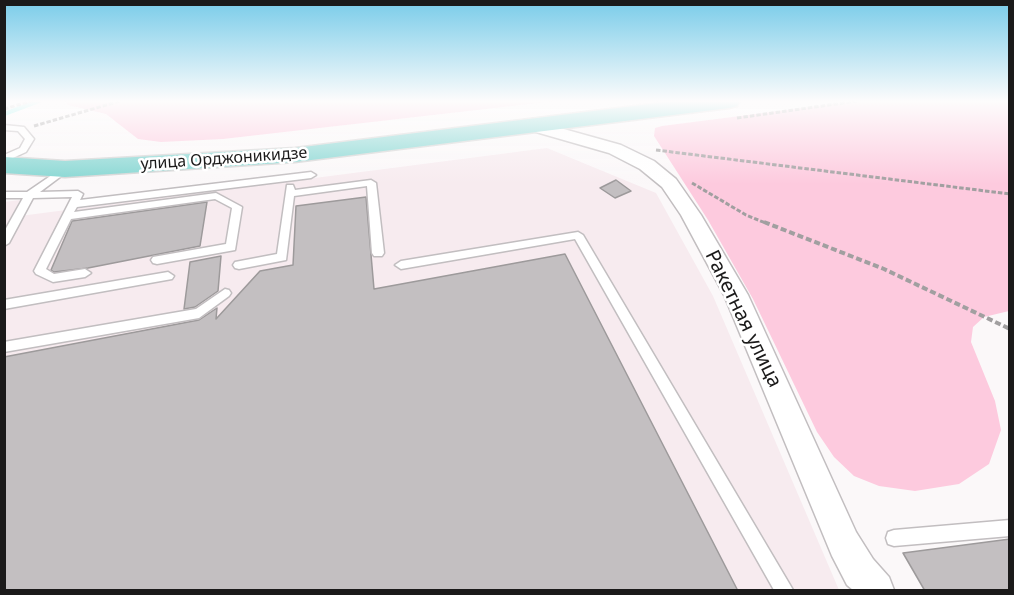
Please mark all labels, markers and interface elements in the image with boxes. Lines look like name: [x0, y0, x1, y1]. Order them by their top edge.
street label: улица Орджоникидзе: [140, 144, 308, 174]
street label: Ракетная улица: [699, 246, 787, 392]

